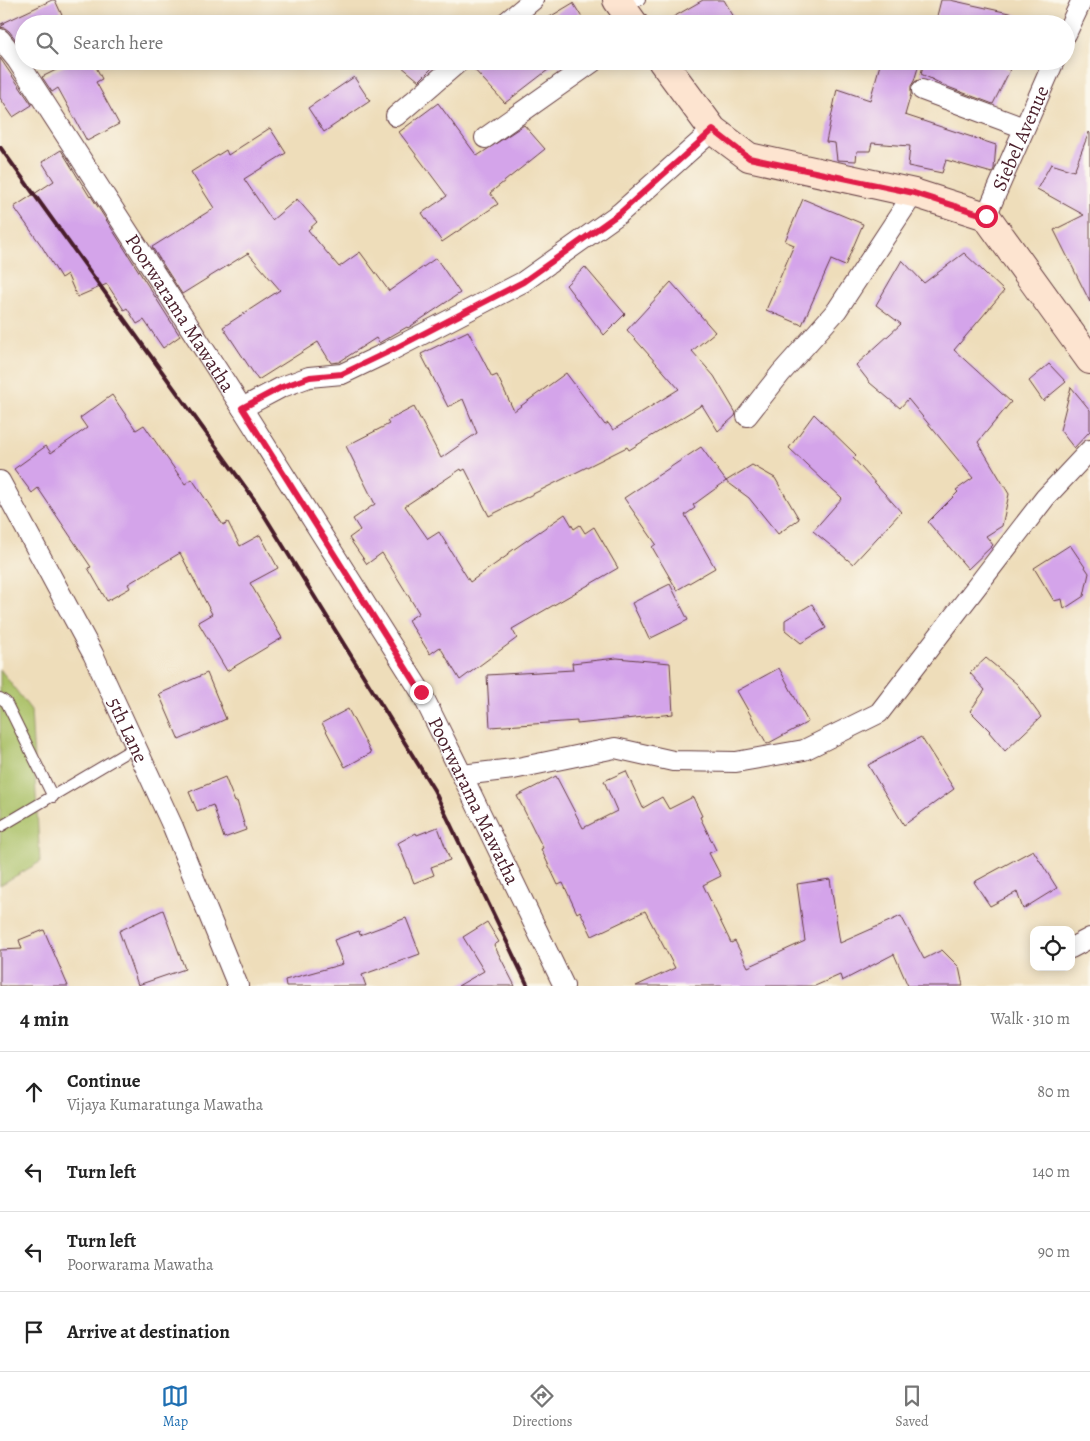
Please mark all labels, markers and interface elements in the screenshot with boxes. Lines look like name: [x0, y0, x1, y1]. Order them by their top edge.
search box: [15, 15, 1075, 70]
icon: search: [33, 29, 61, 57]
text: Search here: [73, 30, 163, 56]
street label: Siebel Avenue: [985, 81, 1055, 195]
route start: [975, 205, 998, 228]
street label: Poorwarama Mawatha: [119, 228, 242, 398]
route end: [410, 681, 433, 704]
street label: 5th Lane: [101, 693, 155, 767]
street label: Poorwarama Mawatha: [422, 712, 527, 889]
map controls: [1030, 926, 1075, 971]
button: locate: [1030, 926, 1075, 971]
text: 4 min: [20, 1005, 69, 1033]
text: Walk · 310 m: [990, 1008, 1070, 1030]
text: Continue: [67, 1068, 141, 1094]
icon: ahead: [20, 1078, 48, 1106]
text: 80 m: [1037, 1081, 1070, 1103]
text: Vijaya Kumaratunga Mawatha: [67, 1094, 263, 1116]
icon: left: [20, 1158, 48, 1186]
text: Turn left: [67, 1159, 136, 1185]
text: 140 m: [1032, 1161, 1070, 1183]
text: Turn left: [67, 1228, 136, 1254]
icon: left: [20, 1238, 48, 1266]
text: 90 m: [1038, 1241, 1070, 1263]
text: Poorwarama Mawatha: [67, 1254, 214, 1276]
icon: arrive: [20, 1318, 48, 1346]
text: Arrive at destination: [67, 1319, 230, 1345]
tab: Map: [161, 1382, 189, 1431]
tab: Directions: [512, 1382, 572, 1431]
tab: Saved: [895, 1382, 929, 1431]

